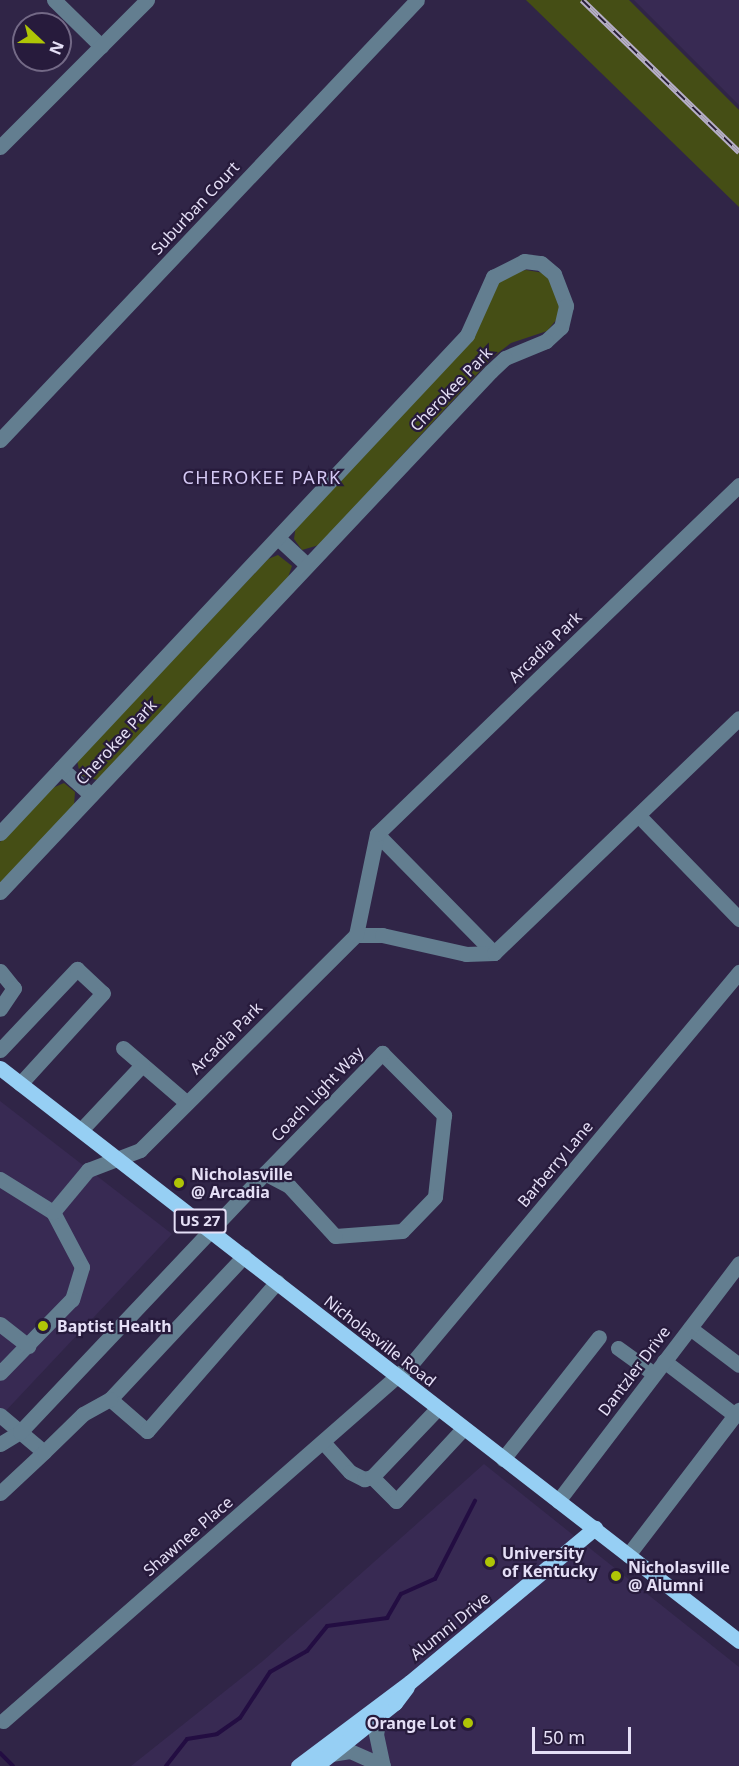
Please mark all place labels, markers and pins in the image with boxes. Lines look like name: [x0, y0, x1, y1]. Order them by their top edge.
place label: Nicholasville @ Arcadia: [191, 1164, 293, 1202]
marker: Nicholasville @ Arcadia: [172, 1176, 186, 1190]
place label: Baptist Health: [57, 1316, 172, 1336]
marker: Baptist Health: [34, 1317, 52, 1335]
place label: University of Kentucky: [502, 1543, 598, 1581]
marker: University of Kentucky: [483, 1555, 497, 1569]
place label: Nicholasville @ Alumni: [628, 1557, 730, 1595]
marker: Nicholasville @ Alumni: [609, 1569, 623, 1583]
place label: Orange Lot: [367, 1713, 456, 1733]
marker: Orange Lot: [461, 1716, 475, 1730]

